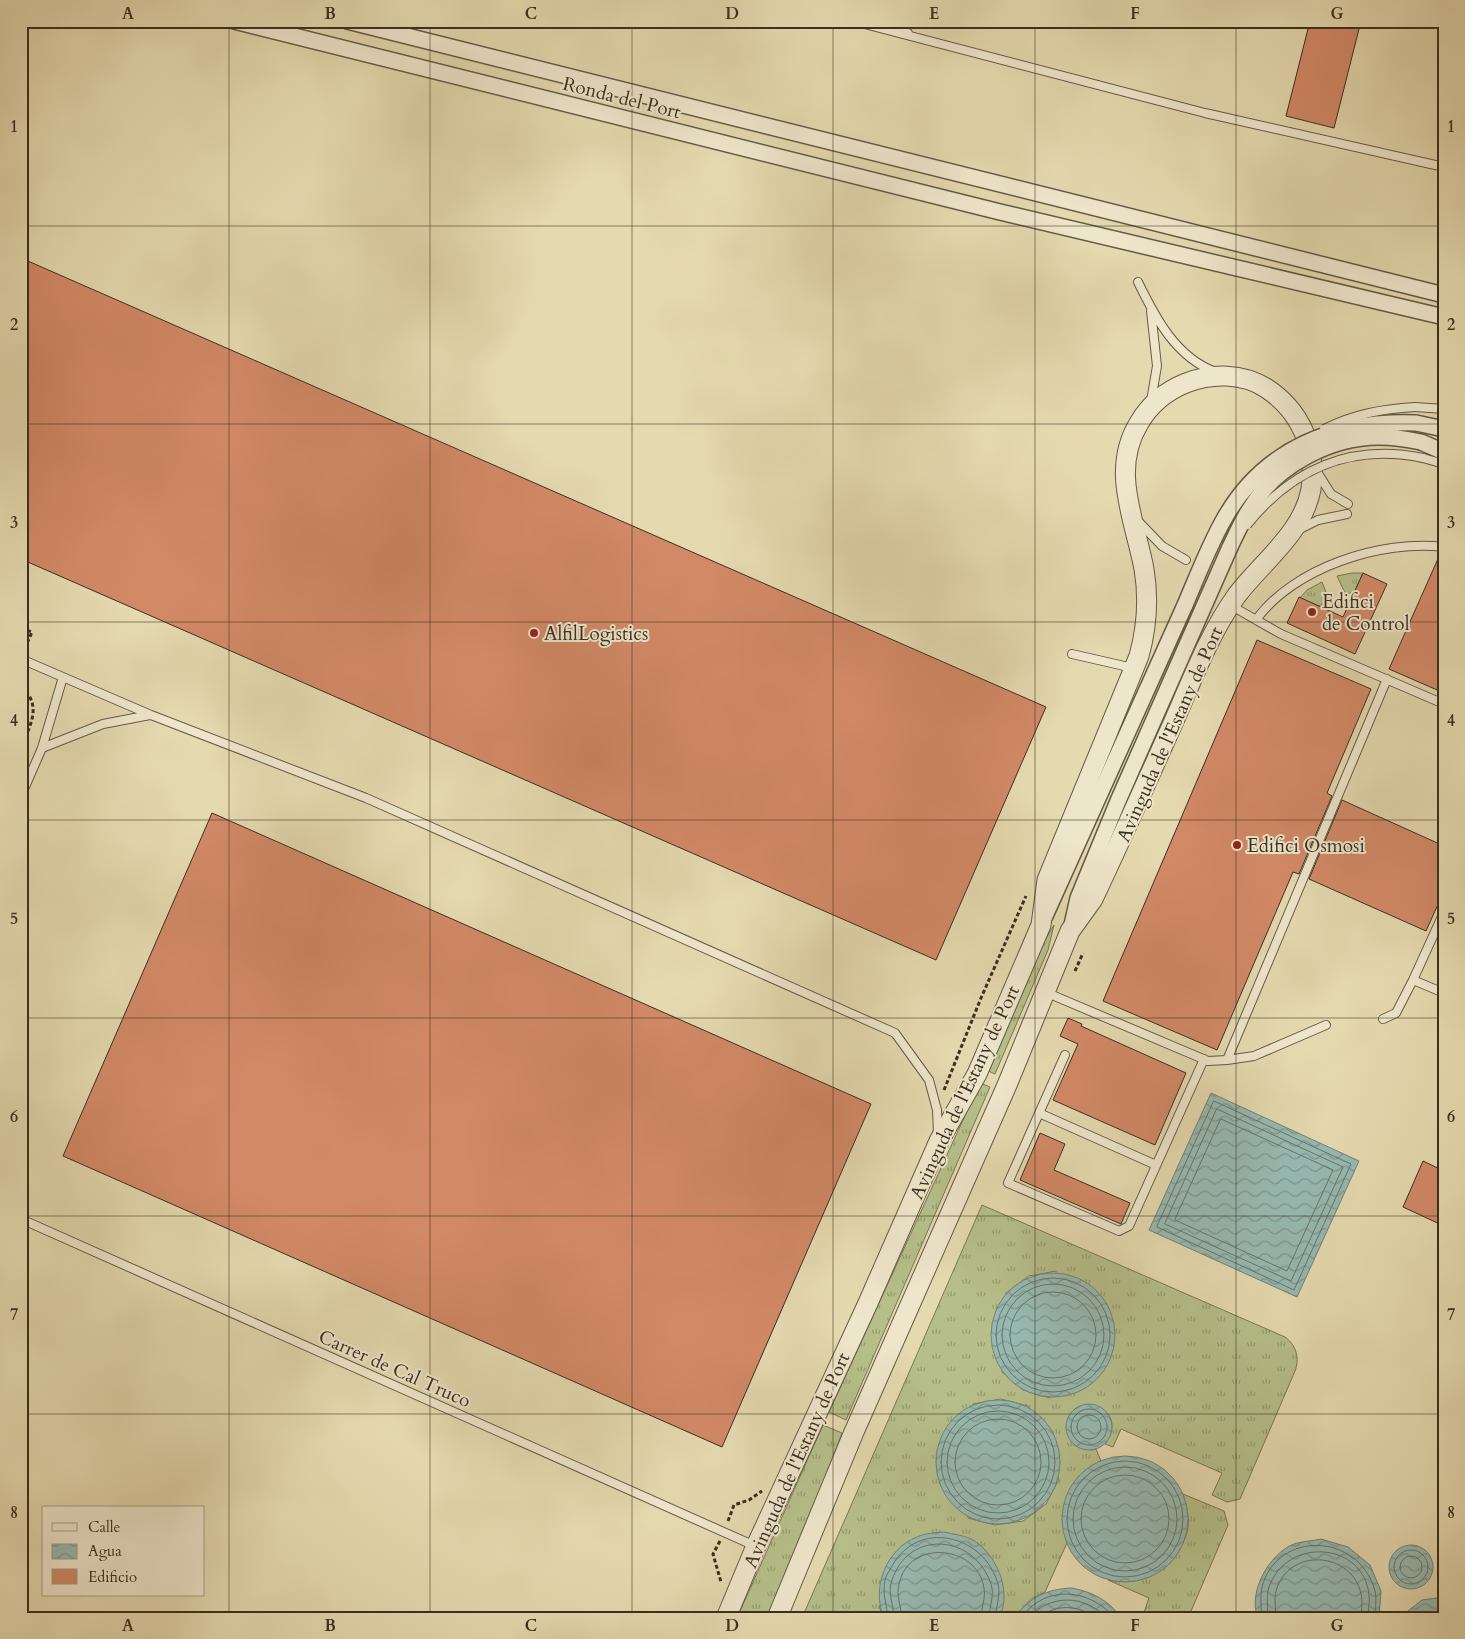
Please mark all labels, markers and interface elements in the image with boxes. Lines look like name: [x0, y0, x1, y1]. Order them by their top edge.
text: A: [122, 3, 134, 25]
text: B: [324, 3, 336, 25]
text: C: [525, 3, 537, 25]
text: D: [725, 3, 739, 25]
text: E: [929, 3, 939, 25]
text: F: [1130, 3, 1140, 25]
text: G: [1330, 3, 1344, 25]
street label: Ronda del Port: [560, 71, 683, 125]
text: 1: [10, 116, 18, 138]
text: 1: [1447, 116, 1455, 138]
text: 2: [10, 314, 18, 336]
text: 2: [1447, 314, 1455, 336]
text: 3: [10, 512, 18, 534]
text: 3: [1447, 512, 1455, 534]
place label: Edifici de Control: [1322, 589, 1410, 637]
marker: Edifici de Control: [1306, 606, 1318, 618]
place label: AlfilLogistics: [544, 621, 648, 647]
street label: Avinguda de l'Estany de Port: [1111, 623, 1229, 846]
marker: AlfilLogistics: [528, 627, 540, 639]
text: 4: [10, 710, 18, 732]
text: 4: [1447, 710, 1455, 732]
place label: Edifici Osmosi: [1247, 833, 1365, 859]
marker: Edifici Osmosi: [1231, 839, 1243, 851]
text: 5: [10, 908, 18, 930]
text: 5: [1447, 908, 1455, 930]
street label: Avinguda de l'Estany de Port: [904, 981, 1026, 1204]
text: 6: [10, 1106, 18, 1128]
text: 6: [1447, 1106, 1455, 1128]
text: 7: [10, 1304, 18, 1326]
text: 7: [1447, 1304, 1455, 1326]
street label: Carrer de Cal Truco: [314, 1324, 475, 1414]
street label: Avinguda de l'Estany de Port: [738, 1349, 856, 1572]
text: 8: [10, 1502, 18, 1524]
text: 8: [1447, 1502, 1455, 1524]
legend: [42, 1506, 205, 1596]
text: Calle: [88, 1517, 121, 1537]
text: Agua: [88, 1541, 122, 1561]
text: Edificio: [88, 1567, 137, 1587]
text: A: [122, 1615, 134, 1637]
text: B: [324, 1615, 336, 1637]
text: C: [525, 1615, 537, 1637]
text: D: [725, 1615, 739, 1637]
text: E: [929, 1615, 939, 1637]
text: F: [1130, 1615, 1140, 1637]
text: G: [1330, 1615, 1344, 1637]

